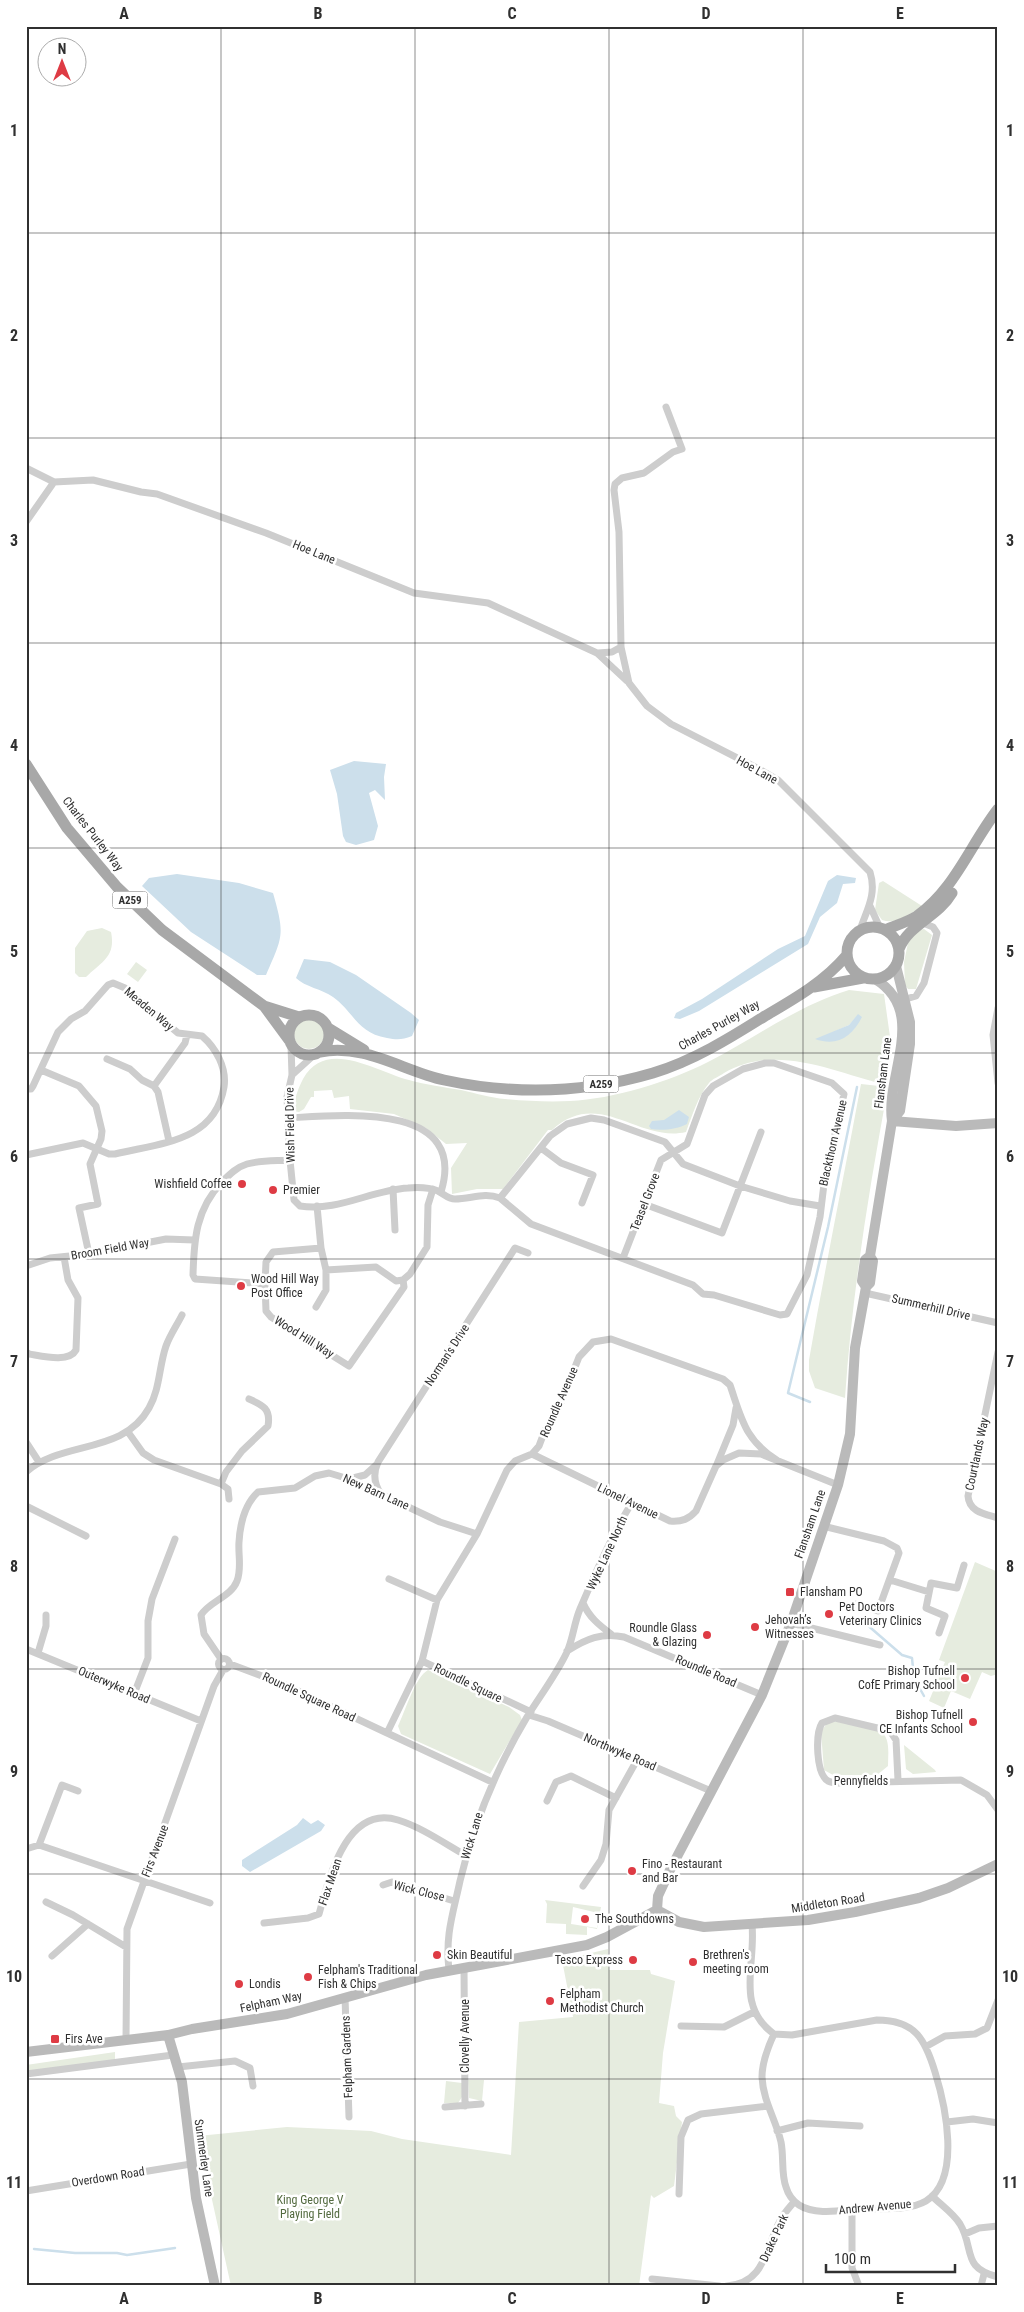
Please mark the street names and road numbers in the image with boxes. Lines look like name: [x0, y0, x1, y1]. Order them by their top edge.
street label: Hoe Lane: [291, 537, 338, 567]
street label: Hoe Lane: [734, 753, 780, 787]
street label: Charles Purley Way: [60, 794, 126, 874]
road number: A259: [112, 892, 148, 908]
street label: Meaden Way: [121, 984, 177, 1034]
street label: Charles Purley Way: [676, 997, 762, 1053]
street label: Flansham Lane: [872, 1036, 894, 1109]
road number: A259: [584, 1076, 618, 1092]
street label: Wish Field Drive: [282, 1087, 298, 1163]
street label: Blackthorn Avenue: [816, 1098, 850, 1188]
street label: Teasel Grove: [628, 1171, 663, 1233]
street label: Broom Field Way: [70, 1235, 150, 1263]
street label: Summerhill Drive: [890, 1291, 972, 1323]
street label: Wood Hill Way: [272, 1313, 336, 1361]
street label: Norman's Drive: [422, 1321, 472, 1389]
street label: Roundle Avenue: [537, 1364, 581, 1439]
street label: Courtlands Way: [962, 1416, 992, 1492]
street label: New Barn Lane: [341, 1471, 412, 1513]
street label: Lionel Avenue: [595, 1480, 661, 1522]
street label: Flansham Lane: [792, 1487, 828, 1560]
street label: Wyke Lane North: [584, 1514, 630, 1592]
street label: Roundle Road: [673, 1652, 739, 1690]
street label: Roundle Square: [432, 1660, 505, 1706]
street label: Outerwyke Road: [76, 1664, 152, 1706]
street label: Roundle Square Road: [260, 1669, 358, 1725]
street label: Northwyke Road: [582, 1730, 658, 1774]
street label: Pennyfields: [834, 1774, 888, 1788]
street label: Wick Lane: [458, 1810, 486, 1861]
street label: Firs Avenue: [139, 1822, 172, 1879]
street label: Flax Mean: [315, 1857, 345, 1907]
street label: Wick Close: [392, 1878, 446, 1904]
street label: Middleton Road: [790, 1890, 866, 1916]
street label: Felpham Way: [239, 1989, 303, 2015]
street label: Clovelly Avenue: [458, 1999, 472, 2073]
street label: Felpham Gardens: [339, 2016, 355, 2098]
street label: Summerley Lane: [192, 2118, 216, 2198]
street label: Overdown Road: [70, 2164, 146, 2190]
street label: Andrew Avenue: [838, 2197, 912, 2217]
street label: Drake Park: [757, 2211, 791, 2264]

